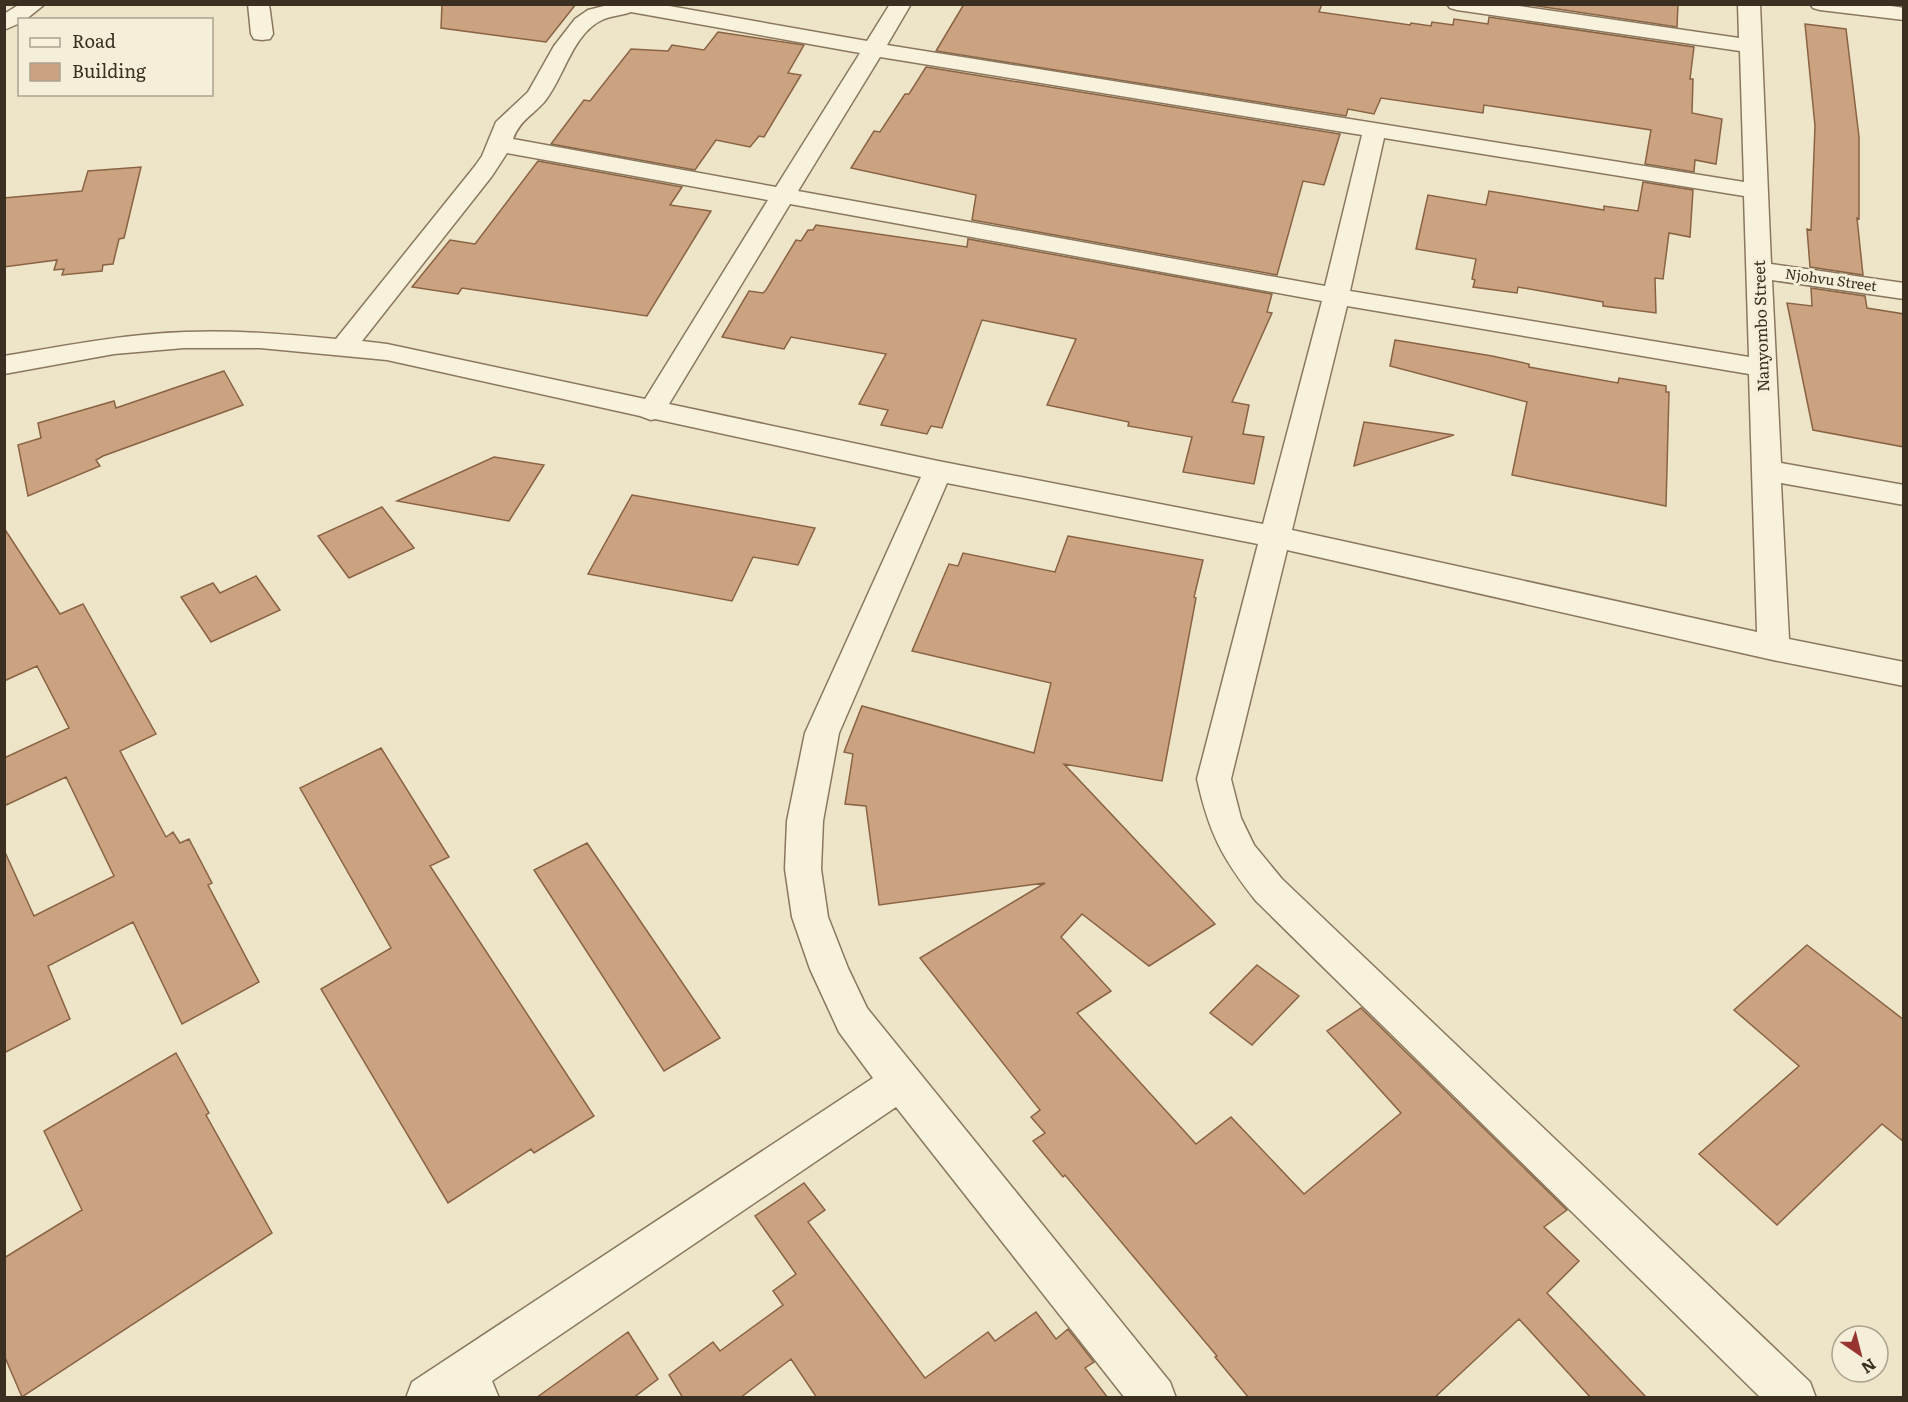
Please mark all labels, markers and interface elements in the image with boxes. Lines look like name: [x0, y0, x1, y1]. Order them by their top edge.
legend: [18, 18, 213, 96]
text: Road: [72, 27, 116, 54]
text: Building: [72, 57, 147, 84]
street label: Nanyombo Street: [1746, 259, 1774, 392]
street label: Njohvu Street: [1784, 263, 1879, 295]
north arrow: [1830, 1324, 1890, 1384]
text: N: [1857, 1353, 1882, 1381]

